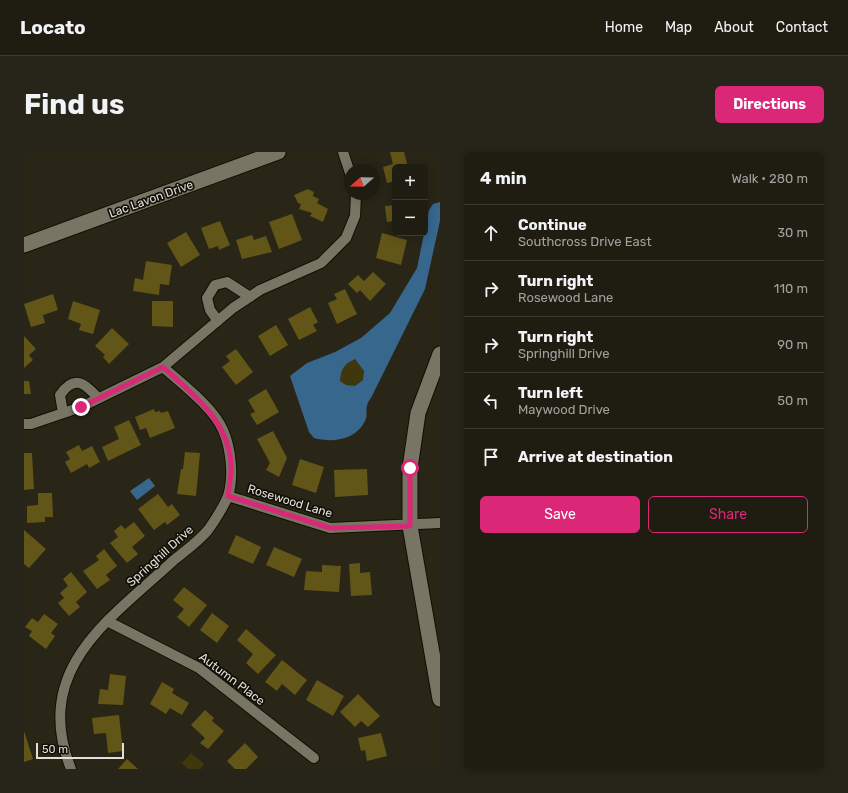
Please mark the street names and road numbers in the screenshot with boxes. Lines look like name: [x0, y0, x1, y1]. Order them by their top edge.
street label: Lac Lavon Drive: [107, 177, 195, 221]
street label: Rosewood Lane: [246, 481, 334, 521]
street label: Springhill Drive: [124, 522, 196, 589]
street label: Autumn Place: [196, 650, 268, 708]

